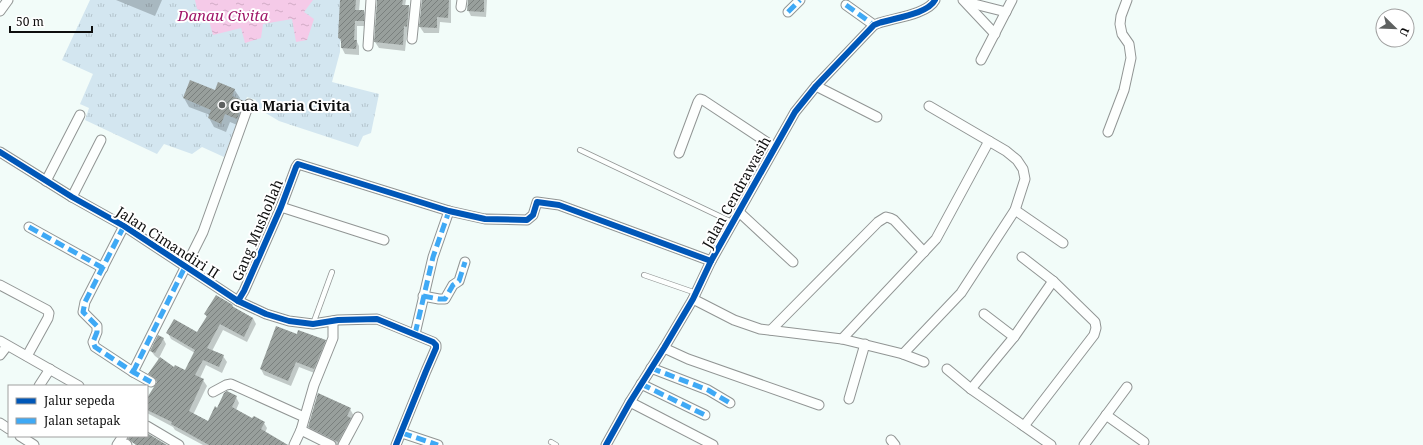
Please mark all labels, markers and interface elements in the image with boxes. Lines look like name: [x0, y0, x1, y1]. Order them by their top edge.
water label: Danau Civita: [177, 5, 269, 25]
scale bar: [10, 8, 92, 34]
north arrow: [1375, 8, 1415, 48]
text: 50 m: [16, 13, 44, 30]
text: U: [1396, 25, 1413, 40]
place label: Gua Maria Civita: [230, 96, 350, 115]
marker: Gua Maria Civita: [217, 100, 227, 110]
street label: Jalan Cendrawasih: [697, 133, 775, 252]
street label: Gang Mushollah: [227, 176, 287, 284]
street label: Jalan Cimandiri II: [112, 201, 223, 282]
legend: [8, 385, 148, 437]
text: Jalur sepeda: [43, 392, 115, 409]
text: Jalan setapak: [43, 412, 121, 429]

